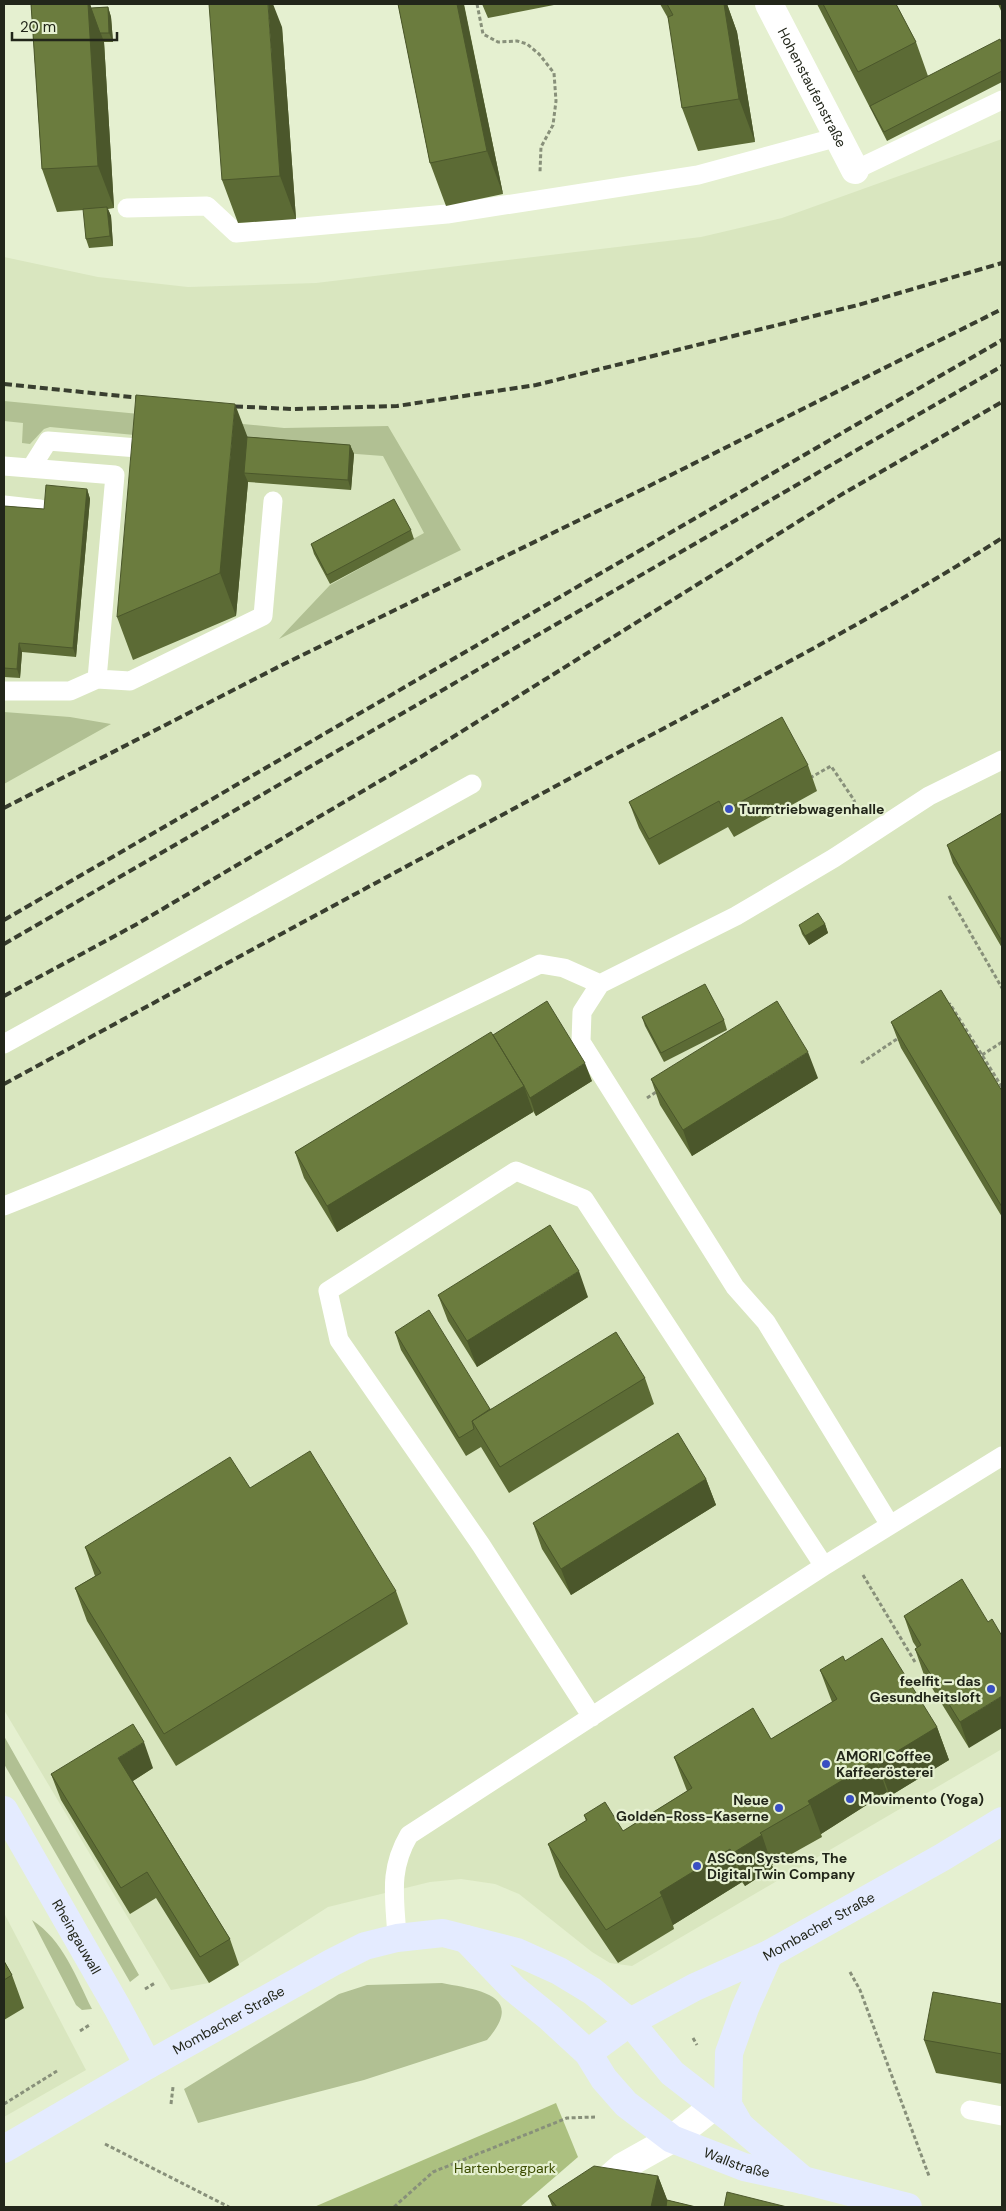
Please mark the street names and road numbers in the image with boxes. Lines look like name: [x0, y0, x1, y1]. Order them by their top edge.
street label: Hohenstaufenstraße: [774, 25, 851, 150]
street label: Mombacher Straße: [760, 1888, 878, 1965]
street label: Rheingauwall: [48, 1896, 105, 1977]
street label: Mombacher Straße: [169, 1982, 288, 2058]
street label: Wallstraße: [701, 2143, 772, 2181]

